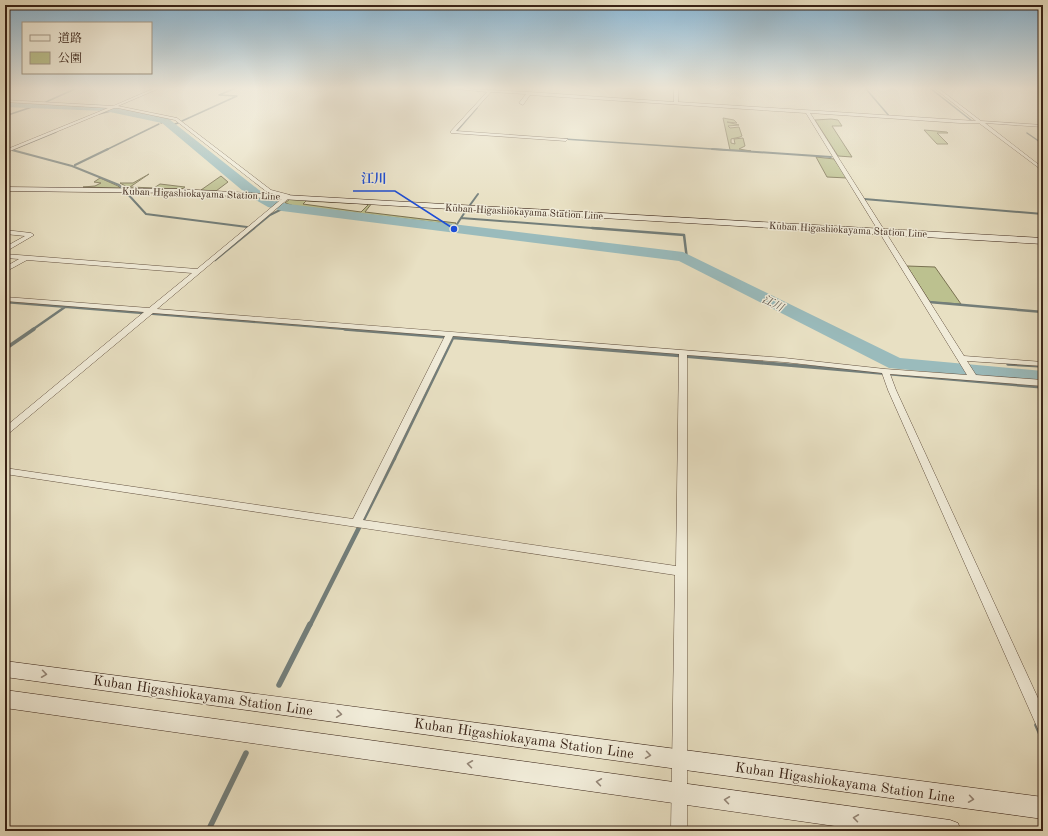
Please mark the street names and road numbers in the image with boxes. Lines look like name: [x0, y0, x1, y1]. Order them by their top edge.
street label: Kuban Higashiokayama Station Line: [122, 186, 281, 202]
street label: Kuban Higashiokayama Station Line: [445, 203, 604, 221]
street label: Kuban Higashiokayama Station Line: [769, 221, 928, 239]
street label: Kuban Higashiokayama Station Line: [92, 674, 314, 718]
street label: Kuban Higashiokayama Station Line: [413, 717, 635, 761]
street label: Kuban Higashiokayama Station Line: [734, 761, 956, 805]

